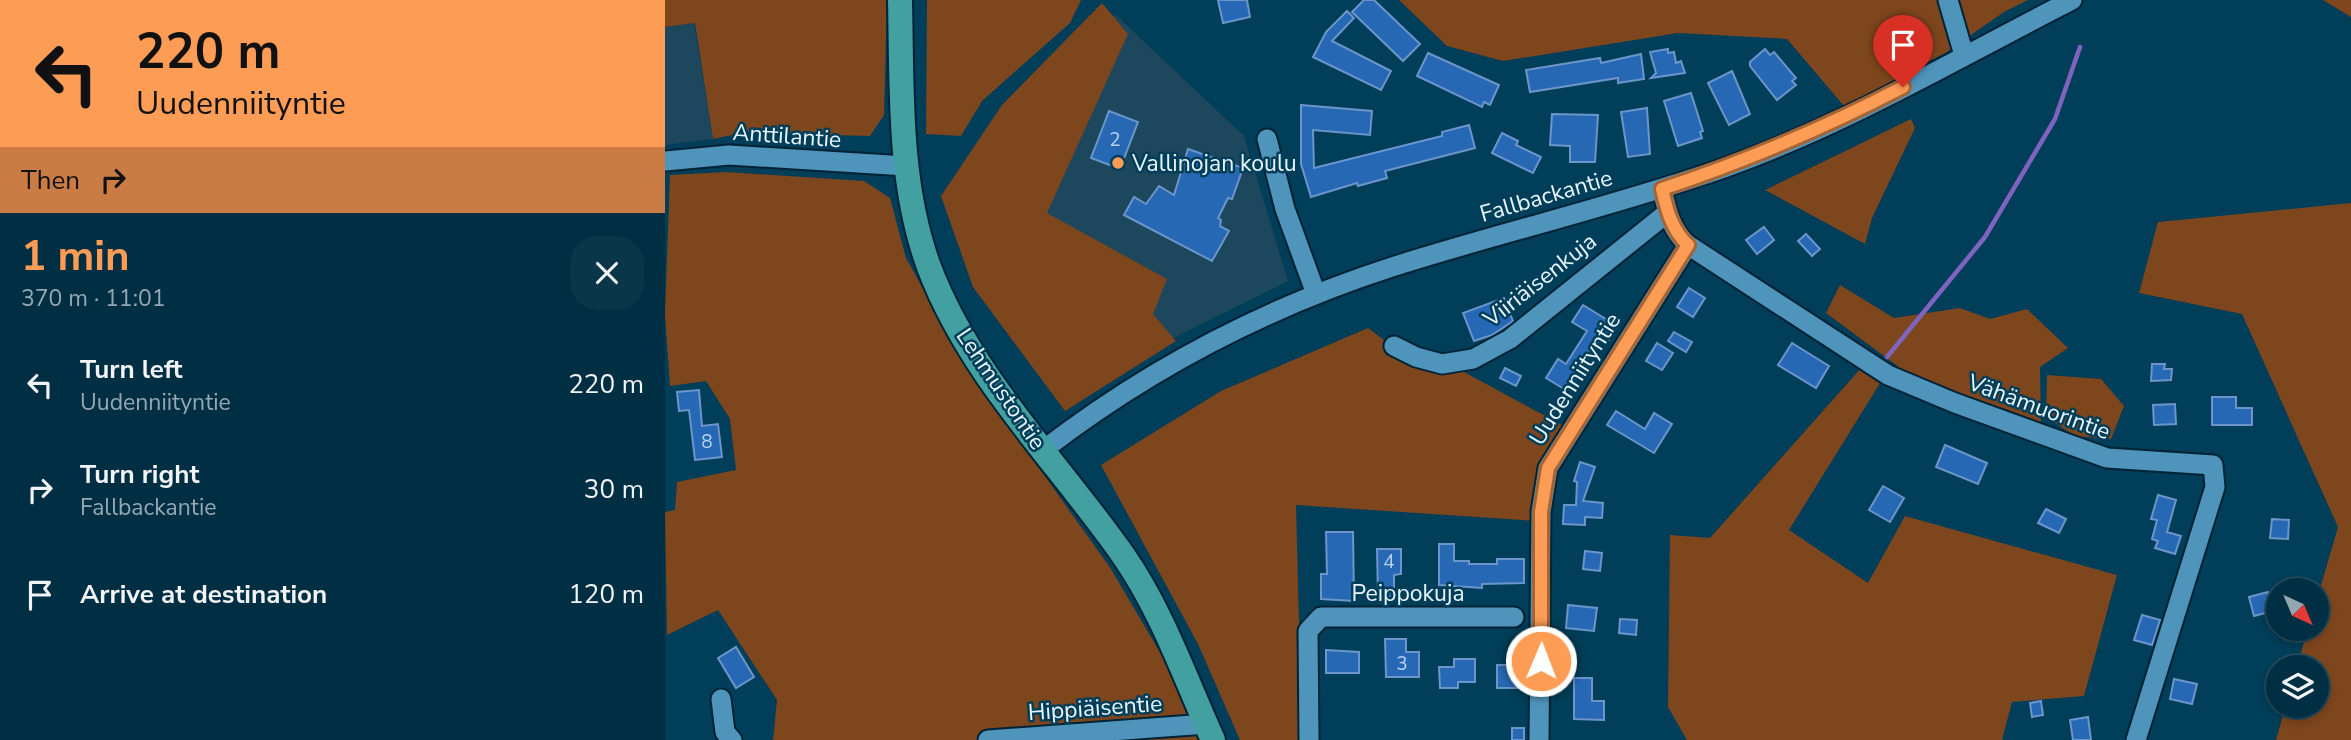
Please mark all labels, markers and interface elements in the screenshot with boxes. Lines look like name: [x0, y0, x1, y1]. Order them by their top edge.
pin: [1873, 15, 1933, 87]
text: 220 m: [136, 18, 280, 85]
icon: arrive: [1884, 26, 1922, 64]
icon: left: [21, 28, 112, 119]
text: Uudenniityntie: [136, 82, 346, 125]
street label: Anttilantie: [732, 117, 842, 155]
house number: 2: [1109, 127, 1121, 153]
place label: Vallinojan koulu: [1131, 148, 1297, 179]
marker: Vallinojan koulu: [1110, 155, 1126, 171]
icon: right: [94, 161, 132, 199]
street label: Fallbackantie: [1476, 162, 1616, 230]
text: Then: [21, 163, 80, 198]
street label: Viiriäisenkuja: [1476, 226, 1603, 335]
text: 1 min: [21, 228, 130, 285]
button: close: [570, 236, 644, 310]
text: 370 m · 11:01: [21, 283, 166, 314]
street label: Uudenniityntie: [1522, 307, 1628, 451]
street label: Lehmustontie: [949, 322, 1053, 456]
text: Turn left: [80, 352, 183, 387]
icon: left: [21, 366, 59, 404]
text: 220 m: [568, 367, 644, 402]
street label: Vähämuorintie: [1962, 367, 2115, 447]
text: Uudenniityntie: [80, 387, 231, 418]
house number: 8: [701, 429, 713, 455]
text: Turn right: [80, 457, 199, 492]
icon: right: [21, 471, 59, 509]
text: 30 m: [584, 472, 644, 507]
text: Fallbackantie: [80, 492, 216, 523]
house number: 4: [1383, 549, 1395, 575]
icon: arrive: [21, 576, 59, 614]
text: Arrive at destination: [80, 577, 327, 612]
text: 120 m: [568, 577, 644, 612]
street label: Peippokuja: [1351, 578, 1465, 609]
north arrow: [2266, 578, 2329, 640]
map controls: [2266, 578, 2329, 718]
position arrow: [1504, 624, 1578, 698]
house number: 3: [1396, 651, 1408, 677]
button: layers: [2266, 655, 2329, 718]
street label: Hippiäisentie: [1027, 688, 1163, 728]

